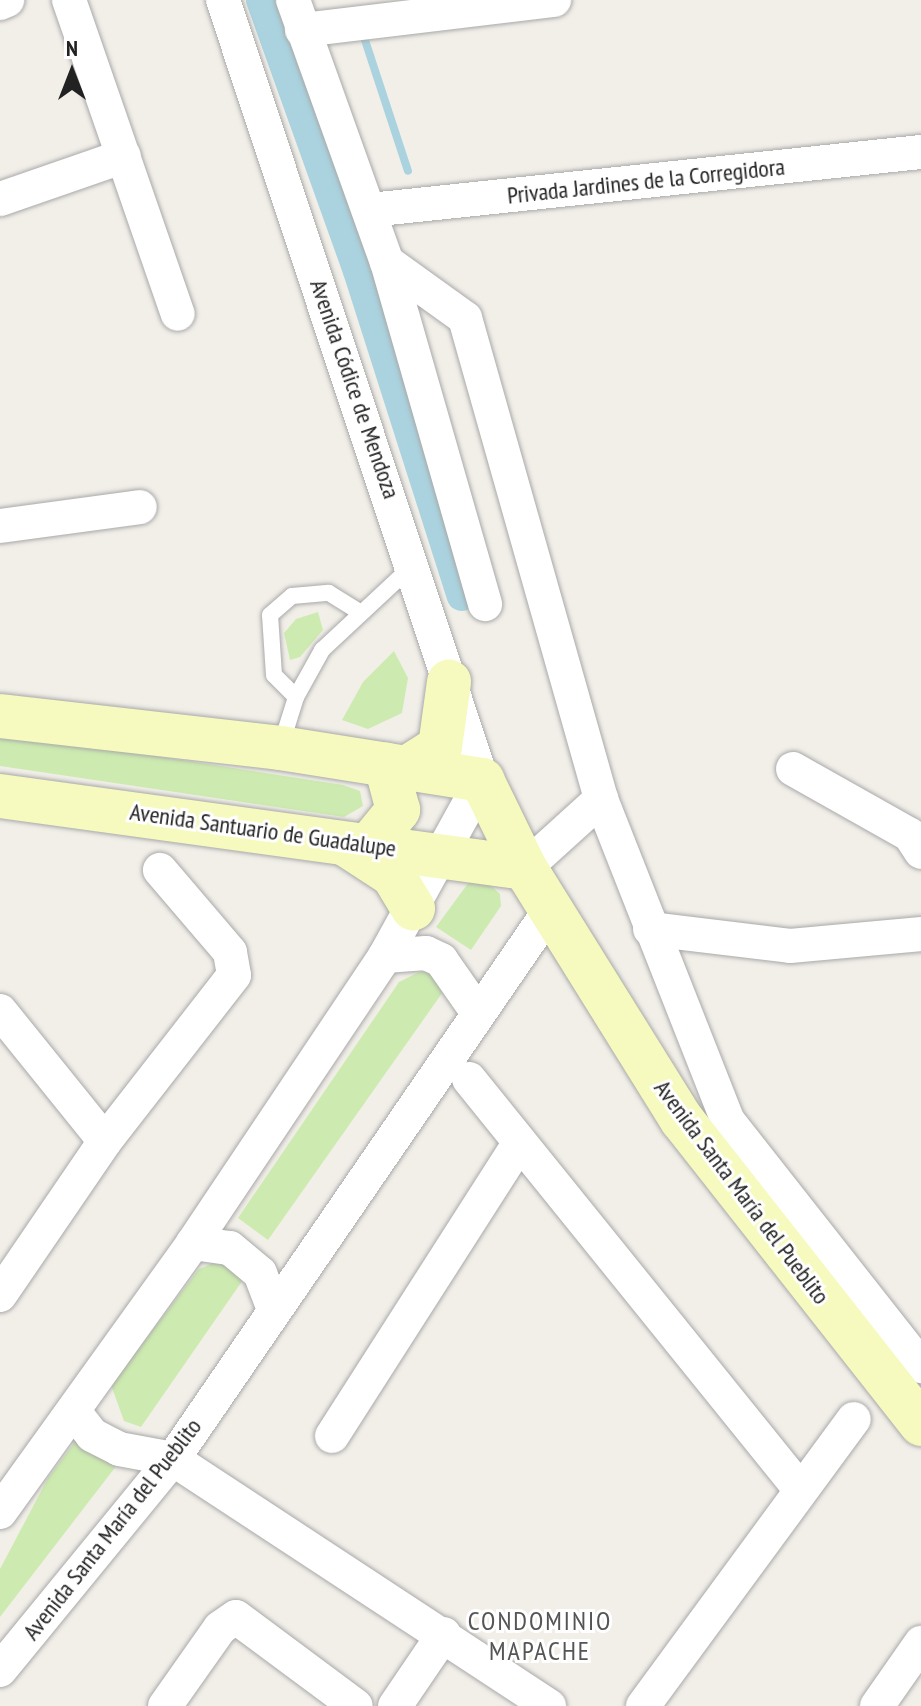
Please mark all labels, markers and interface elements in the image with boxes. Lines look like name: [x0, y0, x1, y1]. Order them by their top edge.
north arrow: [32, 32, 112, 112]
text: N: [66, 34, 78, 62]
street label: Privada Jardines de la Corregidora: [506, 152, 786, 210]
street label: Avenida Códice de Mendoza: [304, 276, 406, 502]
street label: Avenida Santuario de Guadalupe: [128, 797, 398, 863]
street label: Avenida Santa María del Pueblito: [648, 1074, 836, 1310]
street label: Avenida Santa María del Pueblito: [17, 1412, 207, 1646]
district label: CONDOMINIO MAPACHE: [468, 1605, 612, 1666]

